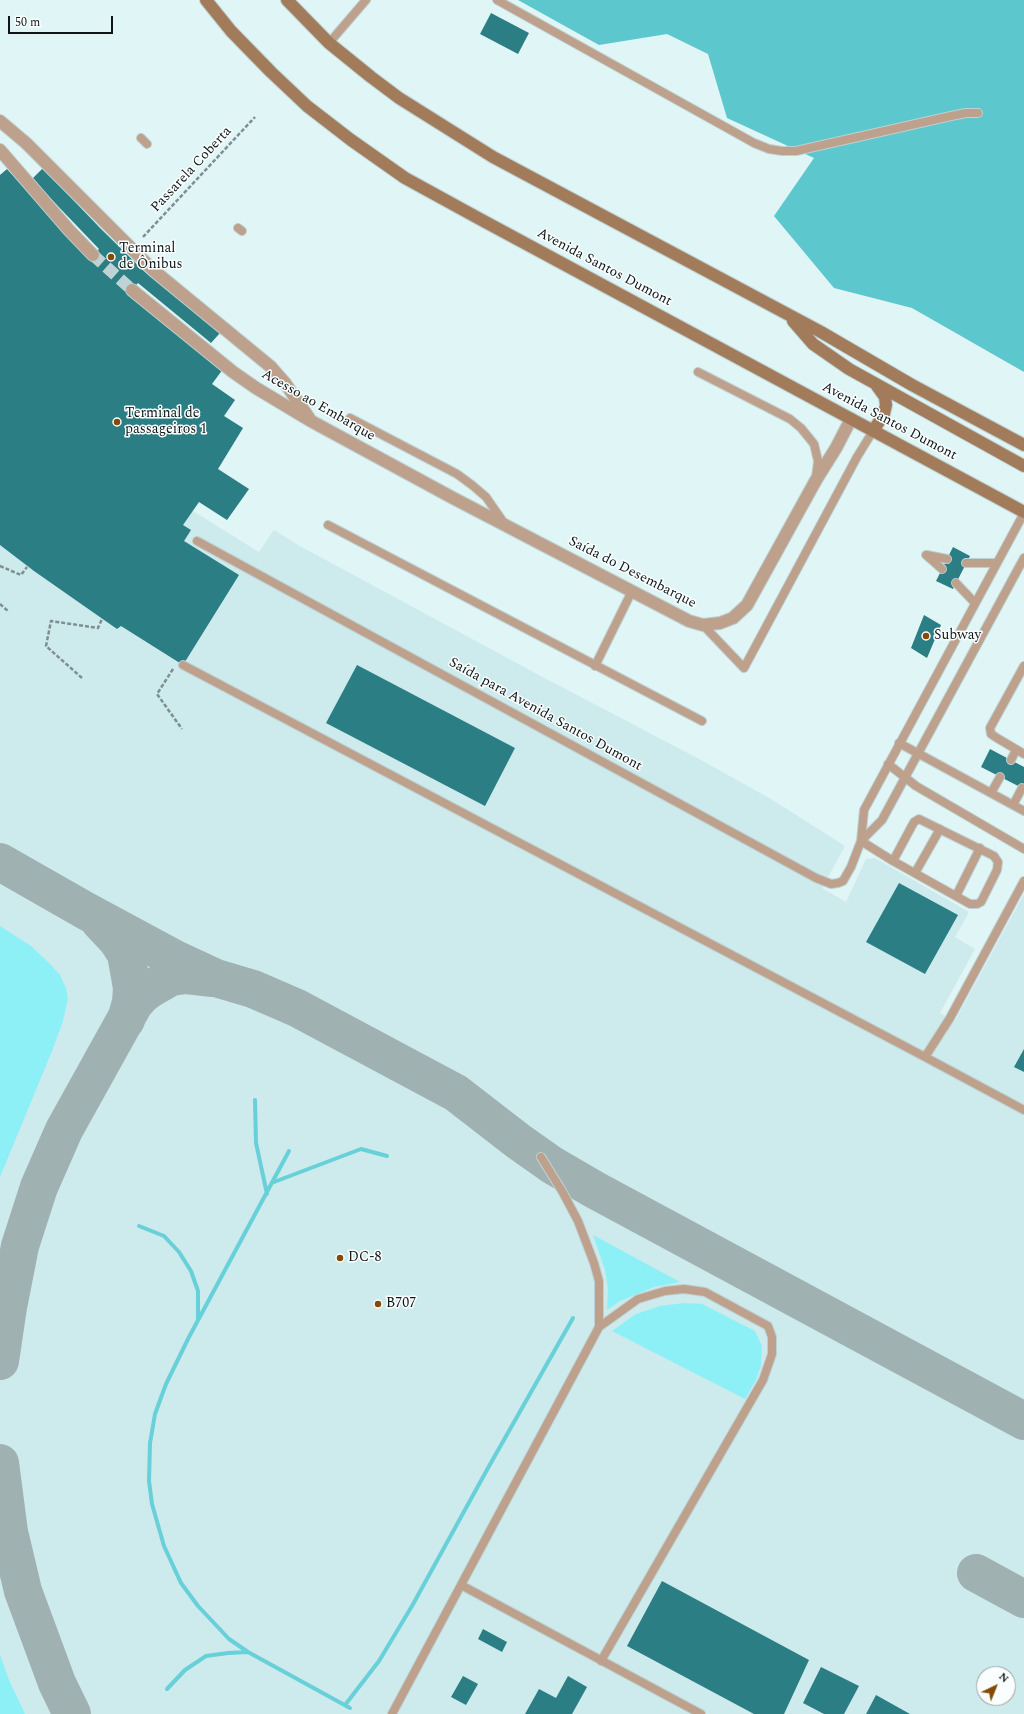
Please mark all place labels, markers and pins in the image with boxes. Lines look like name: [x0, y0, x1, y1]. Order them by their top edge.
place label: Terminal de Ônibus: [119, 241, 183, 274]
marker: Terminal de Ônibus: [106, 252, 116, 262]
place label: Terminal de passageiros 1: [125, 406, 207, 438]
marker: Terminal de passageiros 1: [112, 417, 122, 427]
place label: Subway: [934, 628, 981, 644]
marker: Subway: [921, 631, 931, 641]
place label: DC-8: [348, 1250, 381, 1266]
marker: DC-8: [335, 1253, 345, 1263]
place label: B707: [386, 1296, 416, 1312]
marker: B707: [373, 1299, 383, 1309]

